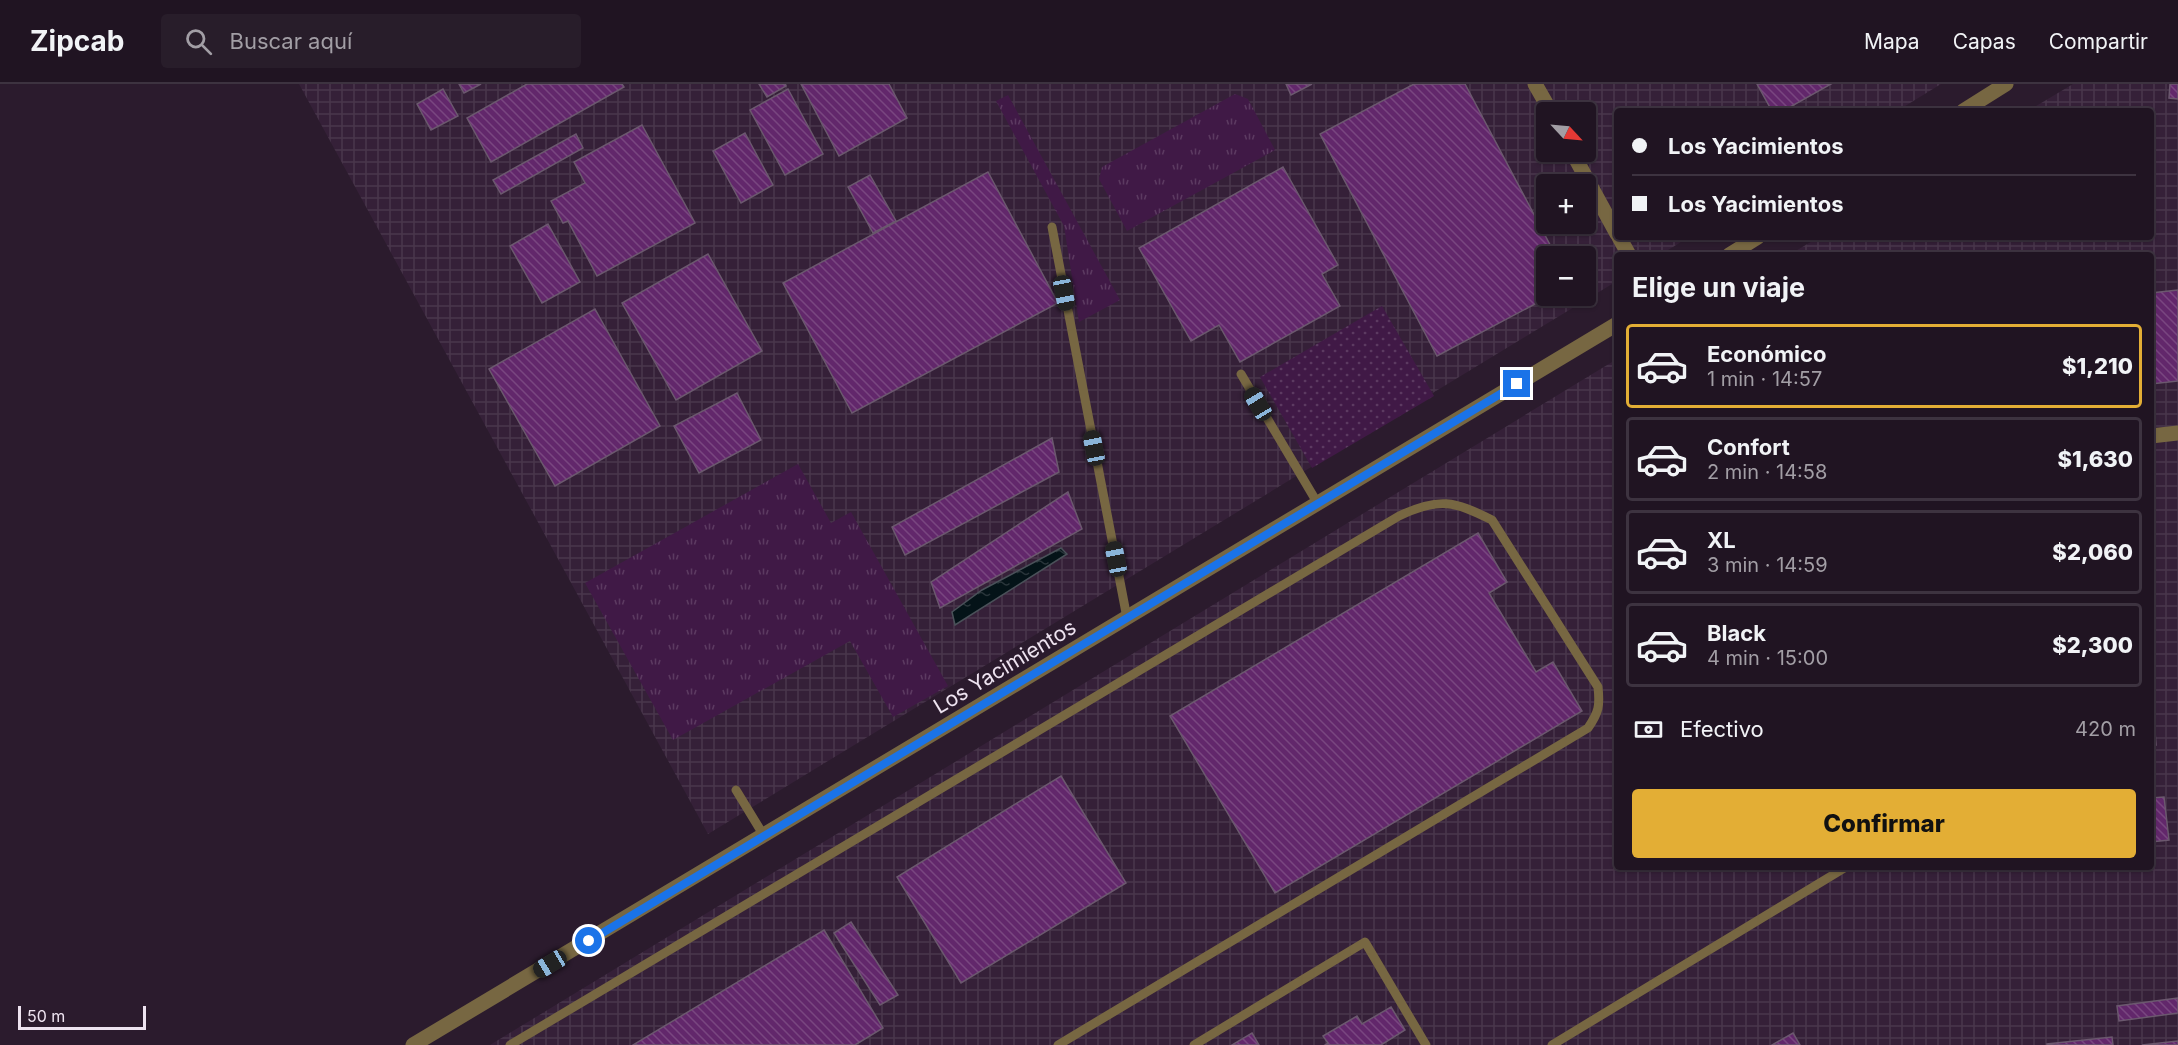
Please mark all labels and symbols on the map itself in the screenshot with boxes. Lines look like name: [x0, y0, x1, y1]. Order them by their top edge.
north arrow: [1536, 102, 1596, 162]
car: [1052, 274, 1076, 312]
route end: [1503, 370, 1530, 397]
car: [1241, 384, 1275, 424]
car: [1082, 429, 1106, 467]
car: [1104, 540, 1128, 578]
street label: Los Yacimientos: [929, 614, 1080, 719]
route start: [575, 927, 602, 954]
car: [530, 947, 570, 981]
scale bar: [18, 1003, 146, 1030]

